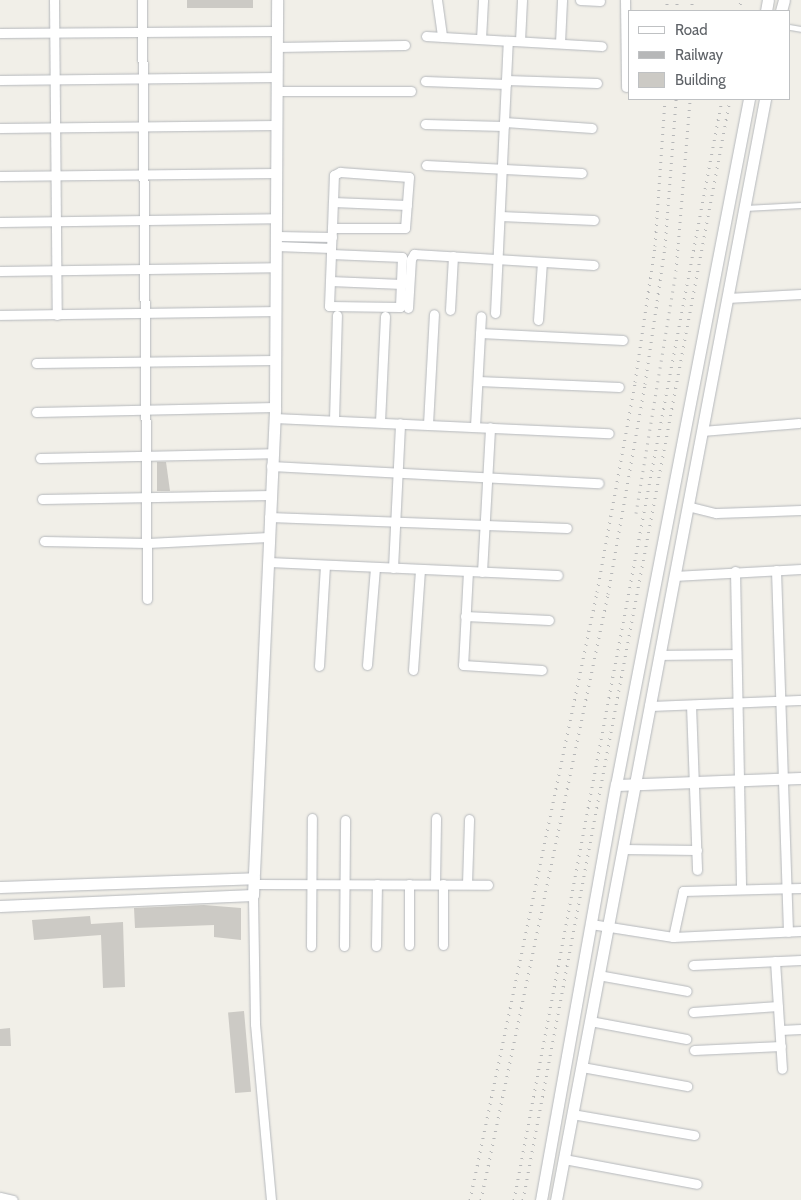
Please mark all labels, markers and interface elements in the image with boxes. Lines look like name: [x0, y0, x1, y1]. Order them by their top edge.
legend: [628, 10, 791, 100]
text: Road: [675, 21, 708, 39]
text: Railway: [675, 46, 723, 64]
text: Building: [675, 71, 726, 89]

